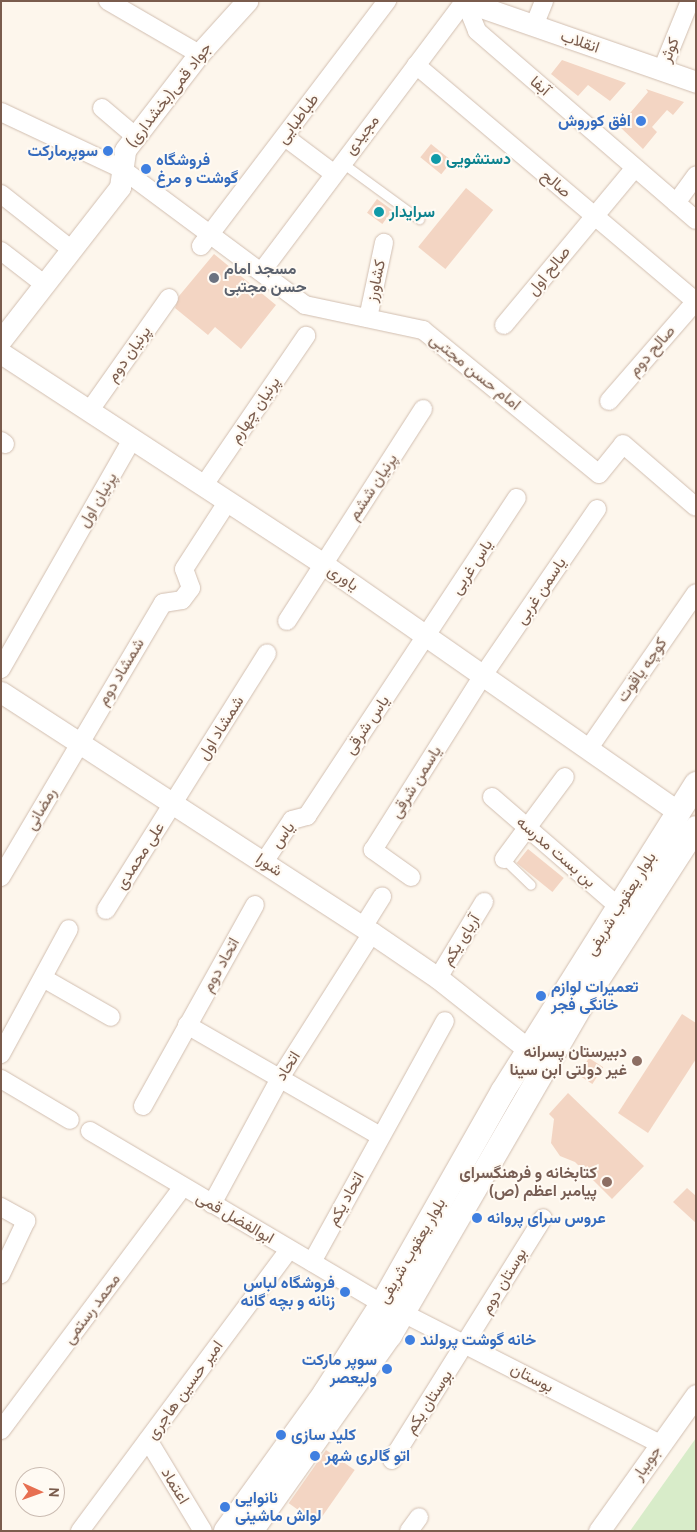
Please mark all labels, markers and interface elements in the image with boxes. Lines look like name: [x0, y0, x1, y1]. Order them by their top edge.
street label: انقلاب: [558, 26, 602, 58]
street label: کوثر: [656, 35, 684, 65]
street label: جواد قمی(بخشداری): [122, 39, 216, 151]
street label: آبفا: [526, 72, 554, 100]
street label: طباطبایی: [273, 90, 323, 148]
street label: مجیدی: [341, 111, 383, 159]
place label: افق کوروش: [558, 111, 631, 131]
marker: افق کوروش: [635, 115, 647, 127]
place label: سوپرمارکت: [28, 141, 98, 161]
marker: سوپرمارکت: [102, 145, 114, 157]
place label: دستشویی: [446, 149, 511, 169]
place label: فروشگاه گوشت و مرغ: [156, 150, 238, 188]
marker: دستشویی: [430, 153, 442, 165]
marker: فروشگاه گوشت و مرغ: [140, 163, 152, 175]
street label: صالح: [537, 166, 575, 202]
place label: سرایدار: [389, 202, 435, 222]
marker: سرایدار: [373, 206, 385, 218]
street label: صالح اول: [523, 242, 575, 300]
street label: کشاورز: [362, 258, 390, 304]
place label: مسجد امام حسن مجتبی: [224, 259, 307, 297]
marker: مسجد امام حسن مجتبی: [208, 272, 220, 284]
street label: پرنیان دوم: [103, 322, 155, 386]
street label: صالح دوم: [625, 322, 679, 380]
street label: امام حسن مجتبی: [426, 329, 524, 415]
street label: پرنیان چهارم: [226, 373, 284, 447]
street label: پرنیان ششم: [344, 450, 402, 524]
street label: پرنیان اول: [75, 469, 121, 531]
street label: یاس غربی: [447, 536, 497, 598]
street label: یاسمن غربی: [512, 554, 570, 628]
street label: یاوری: [324, 561, 362, 595]
street label: کوچه یاقوت: [613, 634, 671, 706]
street label: شمشاد دوم: [93, 635, 149, 709]
street label: شمشاد اول: [194, 692, 248, 764]
street label: یاس شرقی: [340, 692, 394, 758]
street label: یاسمن شرقی: [386, 742, 446, 822]
street label: رمضانی: [21, 784, 61, 834]
street label: بن بست مدرسه: [512, 812, 600, 892]
street label: یاس: [267, 818, 299, 852]
street label: علی محمدی: [111, 819, 169, 893]
street label: شورا: [252, 849, 286, 881]
street label: بلوار یعقوب شریفی: [581, 849, 661, 959]
street label: آریای یکم: [438, 911, 484, 969]
street label: اتحاد دوم: [198, 934, 244, 996]
place label: تعمیرات لوازم خانگی فجر: [551, 977, 639, 1015]
marker: تعمیرات لوازم خانگی فجر: [535, 990, 547, 1002]
place label: دبیرستان پسرانه غیر دولتی ابن سینا: [509, 1042, 627, 1080]
street label: اتحاد: [272, 1048, 304, 1084]
marker: دبیرستان پسرانه غیر دولتی ابن سینا: [631, 1055, 643, 1067]
place label: کتابخانه و فرهنگسرای پیامبر اعظم (ص): [459, 1163, 597, 1201]
street label: اتحاد یکم: [323, 1169, 369, 1229]
marker: کتابخانه و فرهنگسرای پیامبر اعظم (ص): [601, 1176, 613, 1188]
street label: ابوالفضل قمی: [193, 1188, 277, 1248]
street label: بلوار یعقوب شریفی: [374, 1195, 450, 1307]
place label: عروس سرای پروانه: [487, 1208, 606, 1228]
marker: عروس سرای پروانه: [471, 1212, 483, 1224]
street label: بوستان دوم: [477, 1245, 531, 1317]
street label: محمد رستمی: [59, 1270, 125, 1348]
place label: فروشگاه لباس زنانه و بچه گانه: [241, 1273, 335, 1311]
marker: فروشگاه لباس زنانه و بچه گانه: [339, 1286, 351, 1298]
place label: خانه گوشت پرولند: [420, 1330, 536, 1350]
marker: خانه گوشت پرولند: [404, 1334, 416, 1346]
street label: امیر حسین هاجری: [143, 1337, 227, 1443]
place label: سوپر مارکت ولیعصر: [302, 1350, 377, 1388]
street label: بوستان: [507, 1359, 557, 1397]
marker: سوپر مارکت ولیعصر: [381, 1363, 393, 1375]
street label: بوستان یکم: [401, 1366, 457, 1438]
place label: کلید سازی: [291, 1425, 356, 1445]
marker: کلید سازی: [275, 1429, 287, 1441]
street label: جویبار: [628, 1442, 666, 1484]
place label: اتو گالری شهر: [325, 1446, 410, 1466]
marker: اتو گالری شهر: [309, 1450, 321, 1462]
street label: اعتماد: [157, 1464, 193, 1508]
north arrow: [15, 1467, 65, 1517]
text: N: [45, 1487, 63, 1498]
place label: نانوایی لواش ماشینی: [235, 1488, 322, 1526]
marker: نانوایی لواش ماشینی: [219, 1501, 231, 1513]

